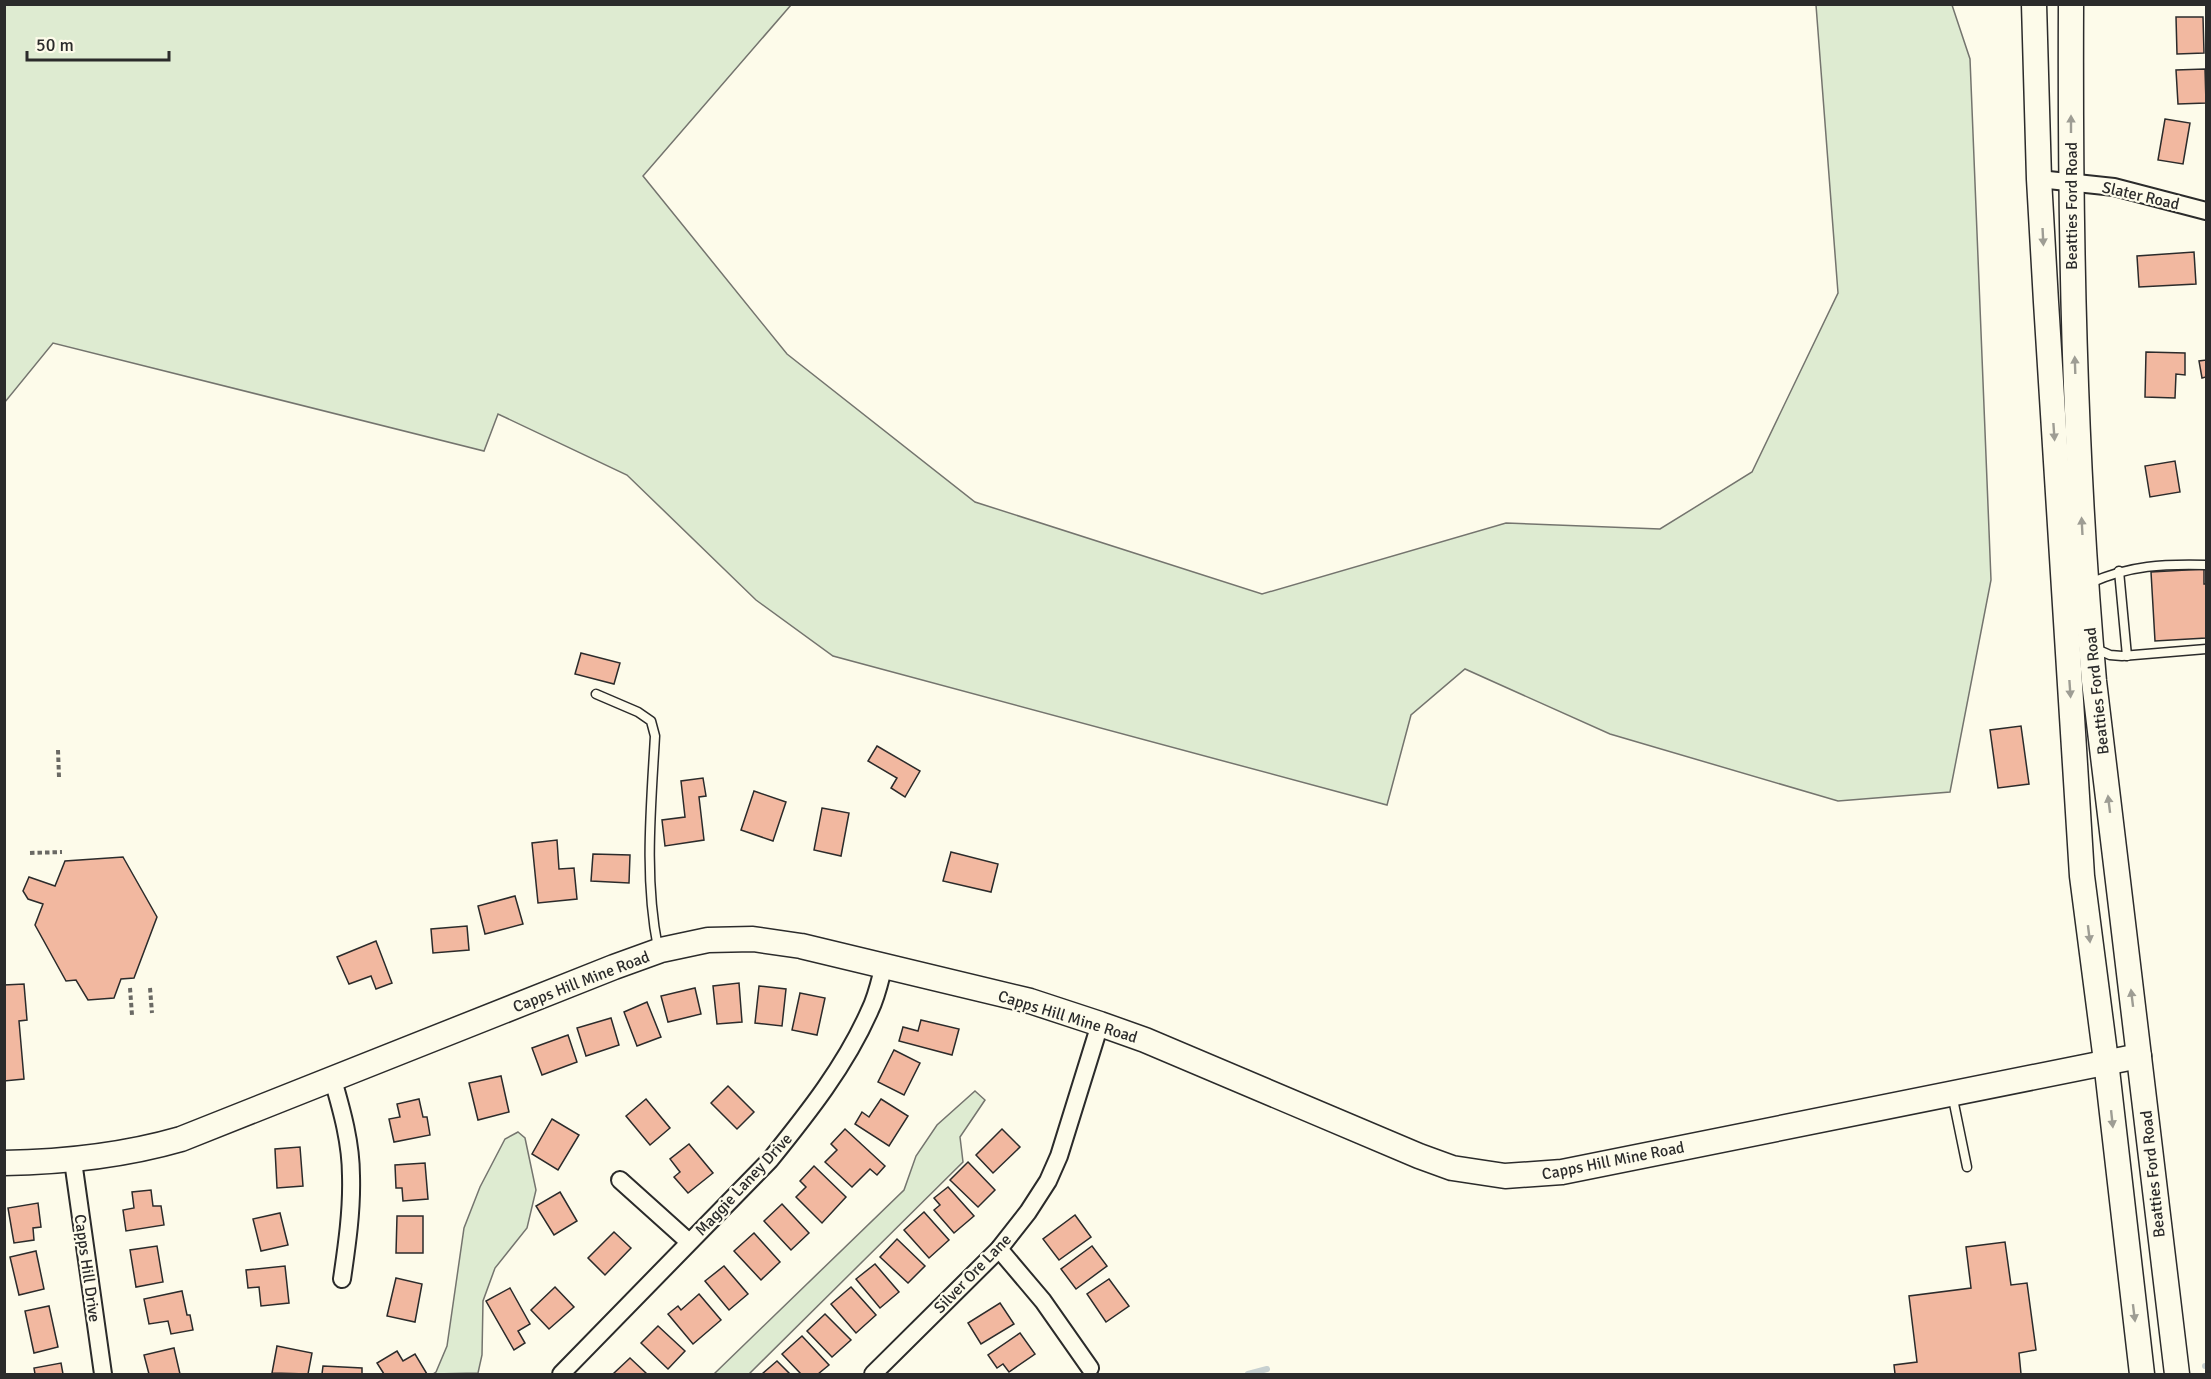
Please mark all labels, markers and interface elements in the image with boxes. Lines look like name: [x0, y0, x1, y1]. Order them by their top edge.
scale bar: [27, 24, 170, 62]
text: 50 m: [36, 34, 74, 56]
one-way arrow: [2066, 114, 2076, 133]
street label: Beatties Ford Road: [2062, 142, 2082, 270]
street label: Slater Road: [2100, 177, 2181, 215]
one-way arrow: [2038, 228, 2047, 247]
one-way arrow: [2070, 356, 2079, 375]
one-way arrow: [2049, 423, 2059, 442]
one-way arrow: [2077, 517, 2086, 536]
street label: Beatties Ford Road: [2080, 626, 2114, 756]
one-way arrow: [2065, 679, 2075, 698]
one-way arrow: [2104, 794, 2114, 813]
one-way arrow: [2084, 924, 2094, 943]
street label: Capps Hill Mine Road: [510, 947, 653, 1017]
street label: Capps Hill Mine Road: [996, 986, 1140, 1048]
one-way arrow: [2128, 988, 2137, 1007]
street label: Beatties Ford Road: [2136, 1109, 2170, 1239]
one-way arrow: [2108, 1110, 2117, 1129]
street label: Maggie Laney Drive: [691, 1129, 796, 1240]
street label: Capps Hill Mine Road: [1540, 1137, 1686, 1185]
street label: Capps Hill Drive: [70, 1213, 104, 1323]
street label: Silver Ore Lane: [930, 1230, 1016, 1318]
one-way arrow: [2130, 1304, 2139, 1323]

